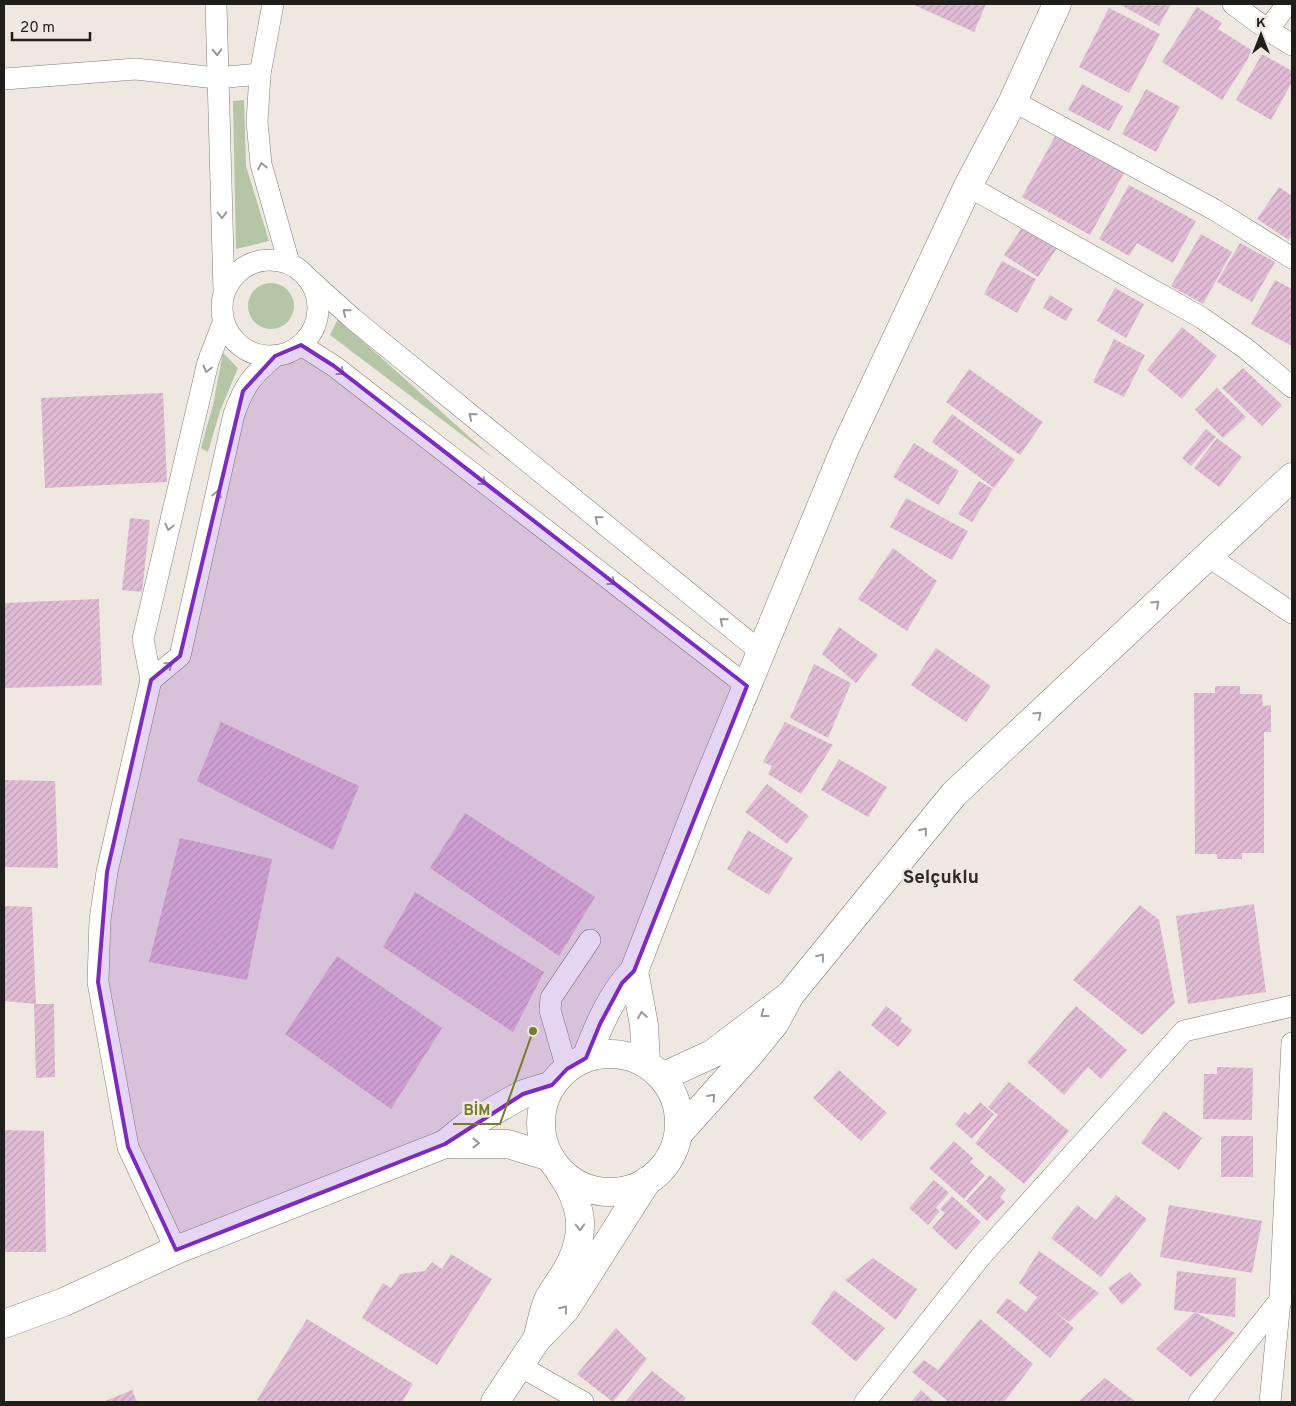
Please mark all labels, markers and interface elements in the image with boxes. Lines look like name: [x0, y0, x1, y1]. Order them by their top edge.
scale bar: [12, 10, 90, 42]
north arrow: [1236, 10, 1286, 60]
text: K: [1256, 15, 1266, 32]
text: 20 m: [20, 19, 55, 38]
one-way arrow: [212, 49, 222, 57]
one-way arrow: [257, 161, 268, 170]
one-way arrow: [217, 211, 228, 219]
one-way arrow: [343, 309, 352, 318]
one-way arrow: [202, 364, 212, 372]
one-way arrow: [335, 366, 345, 375]
one-way arrow: [469, 413, 478, 421]
one-way arrow: [478, 477, 487, 486]
one-way arrow: [211, 490, 221, 499]
one-way arrow: [594, 515, 603, 524]
one-way arrow: [164, 522, 175, 531]
one-way arrow: [606, 576, 615, 584]
one-way arrow: [1151, 601, 1160, 610]
one-way arrow: [720, 619, 729, 627]
one-way arrow: [164, 661, 173, 670]
one-way arrow: [1032, 712, 1041, 721]
one-way arrow: [918, 828, 926, 837]
district label: Selçuklu: [903, 866, 979, 890]
one-way arrow: [816, 953, 825, 962]
one-way arrow: [761, 1008, 770, 1016]
one-way arrow: [637, 1010, 648, 1018]
callout: BİM: [453, 1094, 500, 1124]
one-way arrow: [706, 1094, 715, 1103]
text: BİM: [464, 1101, 490, 1121]
one-way arrow: [472, 1138, 480, 1148]
one-way arrow: [575, 1223, 585, 1231]
one-way arrow: [559, 1306, 568, 1315]

